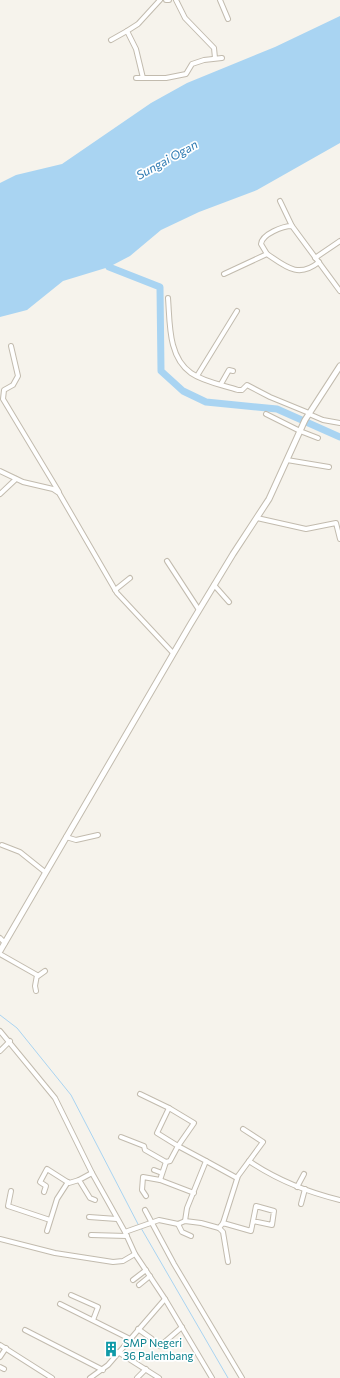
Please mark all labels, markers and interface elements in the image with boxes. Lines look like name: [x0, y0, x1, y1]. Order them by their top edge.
water label: Sungai Ogan: [133, 136, 200, 182]
place label: SMP Negeri 36 Palembang: [123, 1336, 193, 1362]
building icon: SMP Negeri 36 Palembang: [102, 1340, 120, 1358]

